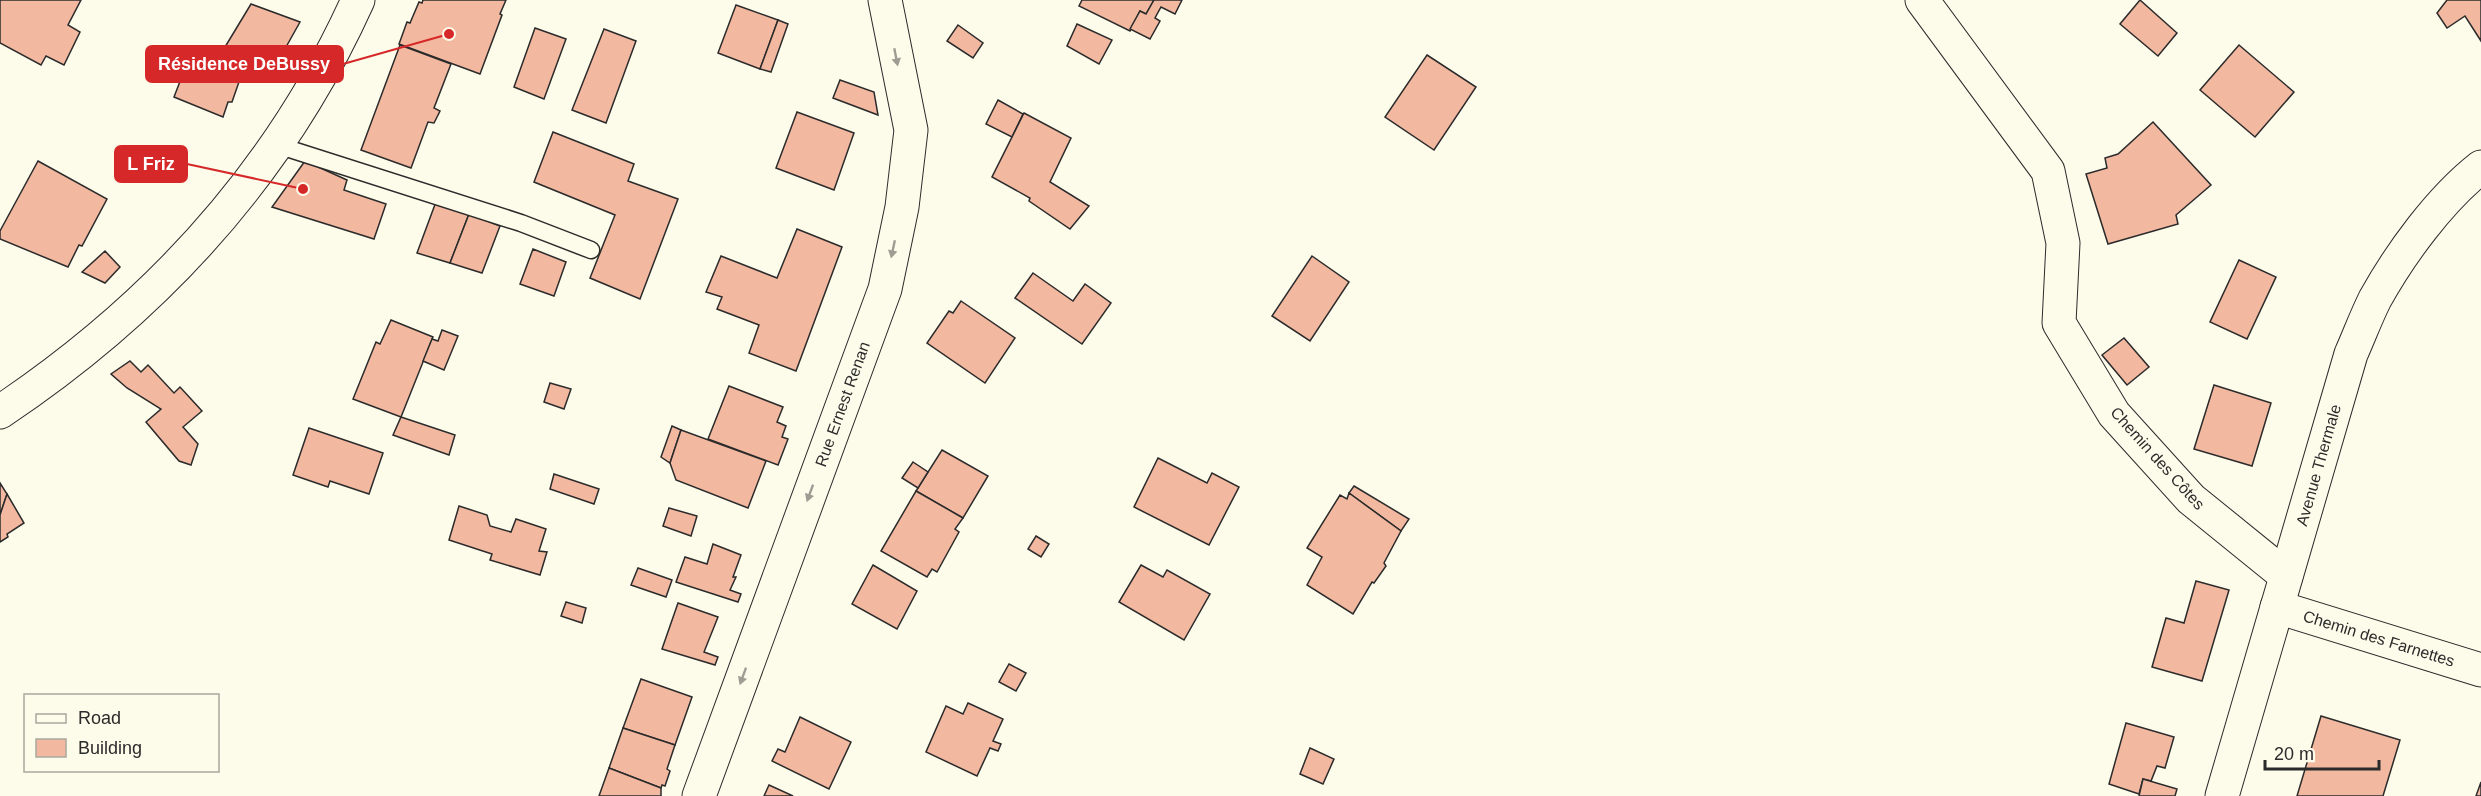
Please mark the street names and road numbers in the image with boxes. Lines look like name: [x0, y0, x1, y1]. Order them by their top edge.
street label: Rue Ernest Renan: [812, 339, 873, 469]
street label: Avenue Thermale: [2293, 402, 2344, 528]
street label: Chemin des Côtes: [2107, 404, 2208, 513]
street label: Chemin des Farnettes: [2301, 607, 2457, 670]

